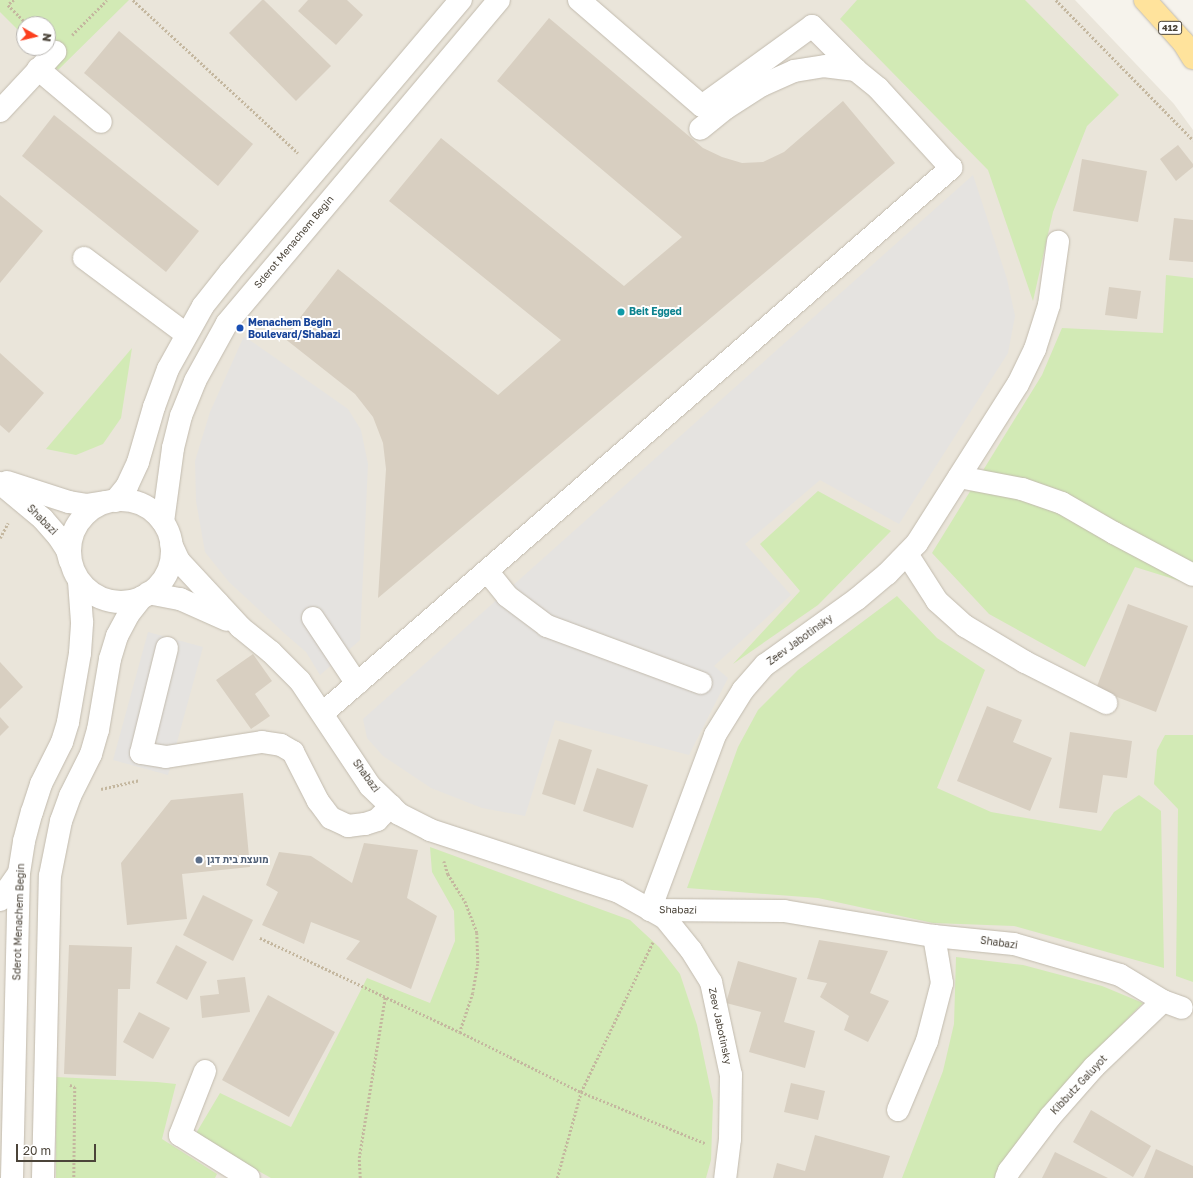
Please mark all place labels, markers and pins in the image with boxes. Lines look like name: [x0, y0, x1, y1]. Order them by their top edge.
place label: Beit Egged: [629, 306, 682, 318]
marker: Beit Egged: [616, 307, 626, 317]
place label: Menachem Begin Boulevard/Shabazi: [248, 316, 340, 340]
marker: Menachem Begin Boulevard/Shabazi: [235, 323, 245, 333]
place label: מועצת בית דגן: [207, 854, 269, 866]
marker: מועצת בית דגן: [194, 855, 204, 865]

